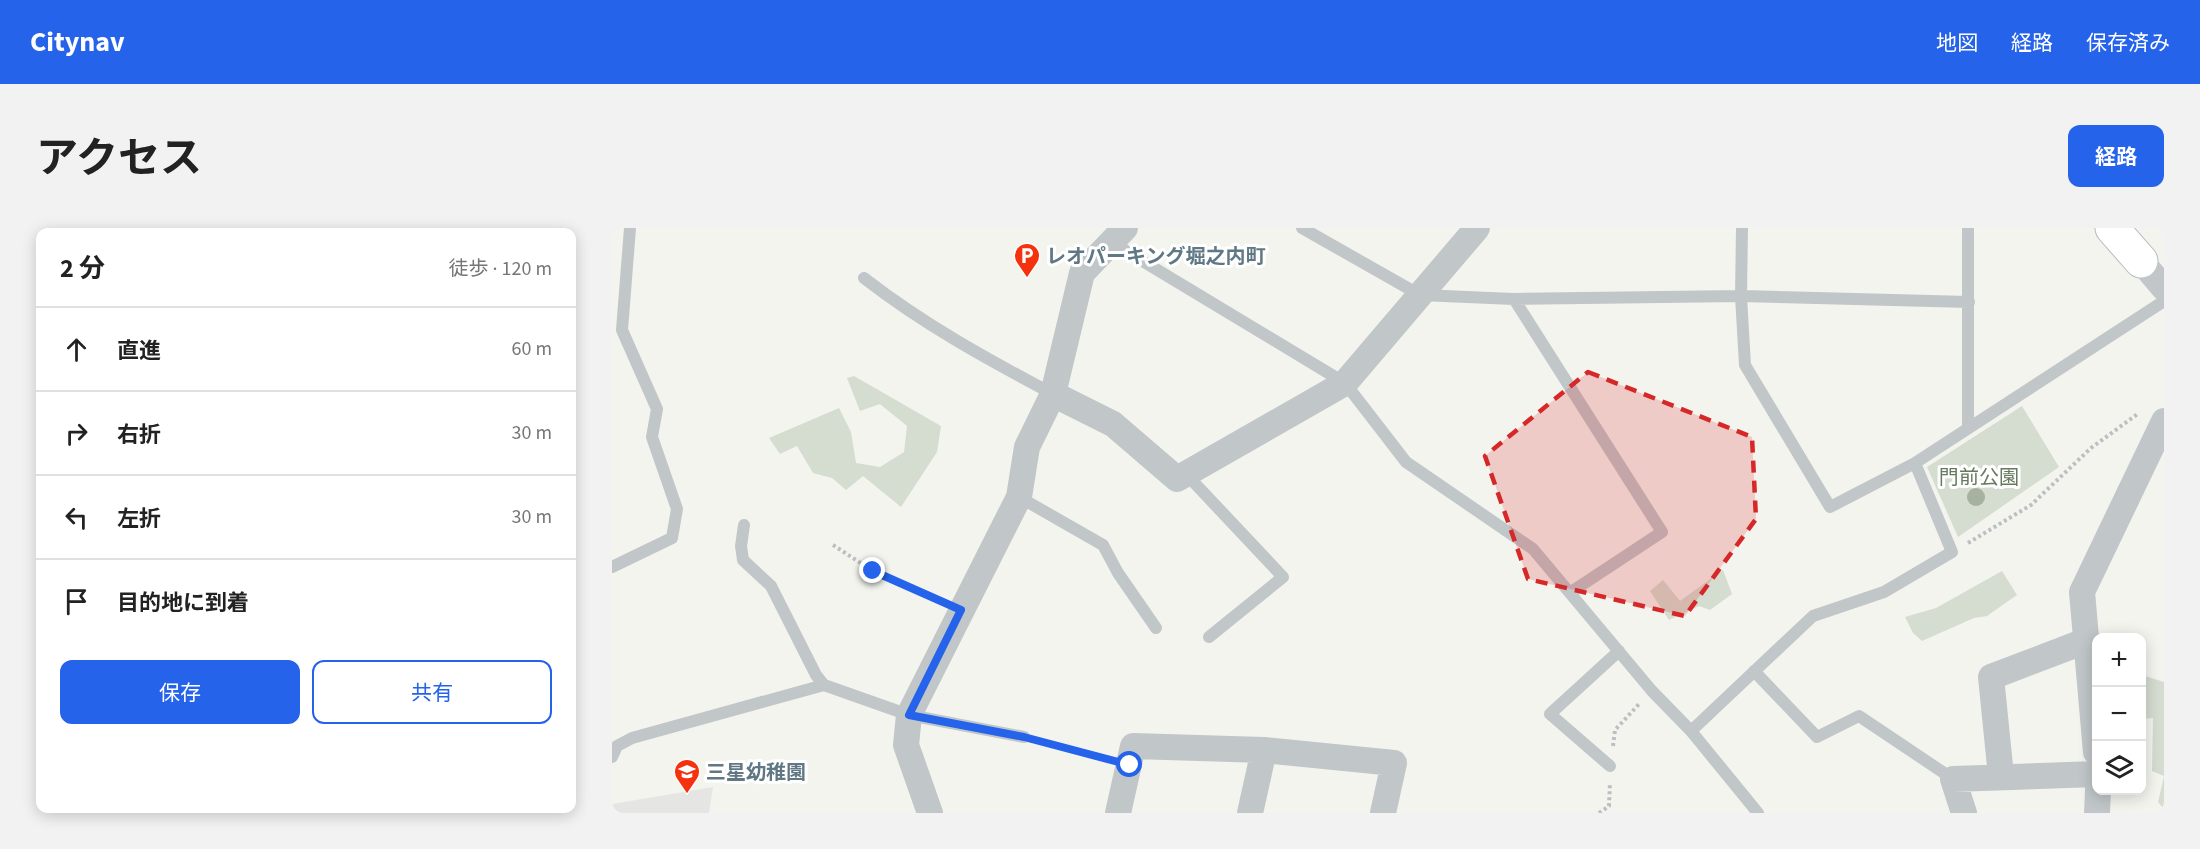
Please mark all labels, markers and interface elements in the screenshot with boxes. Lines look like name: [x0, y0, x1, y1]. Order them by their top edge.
text: Citynav: [30, 22, 125, 62]
text: 地図: [1936, 28, 1978, 58]
text: 経路: [2011, 28, 2053, 58]
text: 保存済み: [2086, 28, 2170, 58]
button: 経路: [2068, 125, 2164, 187]
text: アクセス: [36, 129, 202, 189]
parking icon: レオパーキング堀之内町: [1012, 241, 1042, 279]
place label: レオパーキング堀之内町: [1046, 243, 1265, 271]
text: 2 分: [60, 250, 105, 287]
text: 徒歩 · 120 m: [449, 255, 552, 283]
icon: ahead: [60, 333, 93, 366]
text: 直進: [117, 335, 161, 367]
text: 60 m: [512, 335, 552, 363]
icon: right: [60, 417, 93, 450]
text: 右折: [117, 419, 161, 451]
text: 30 m: [512, 419, 552, 447]
park label: 門前公園: [1939, 464, 2019, 492]
icon: left: [60, 501, 93, 534]
text: 左折: [117, 503, 161, 535]
text: 30 m: [512, 503, 552, 531]
route end: [859, 557, 885, 583]
icon: arrive: [60, 585, 93, 618]
text: 目的地に到着: [117, 587, 249, 619]
map controls: [2092, 633, 2146, 795]
button: +: [2092, 633, 2146, 687]
button: 保存: [60, 660, 300, 724]
button: 共有: [312, 660, 552, 724]
button: −: [2092, 687, 2146, 741]
button: layers: [2092, 741, 2146, 795]
route start: [1116, 751, 1142, 777]
school or university icon: 三星幼稚園: [672, 757, 702, 795]
place label: 三星幼稚園: [706, 759, 806, 787]

